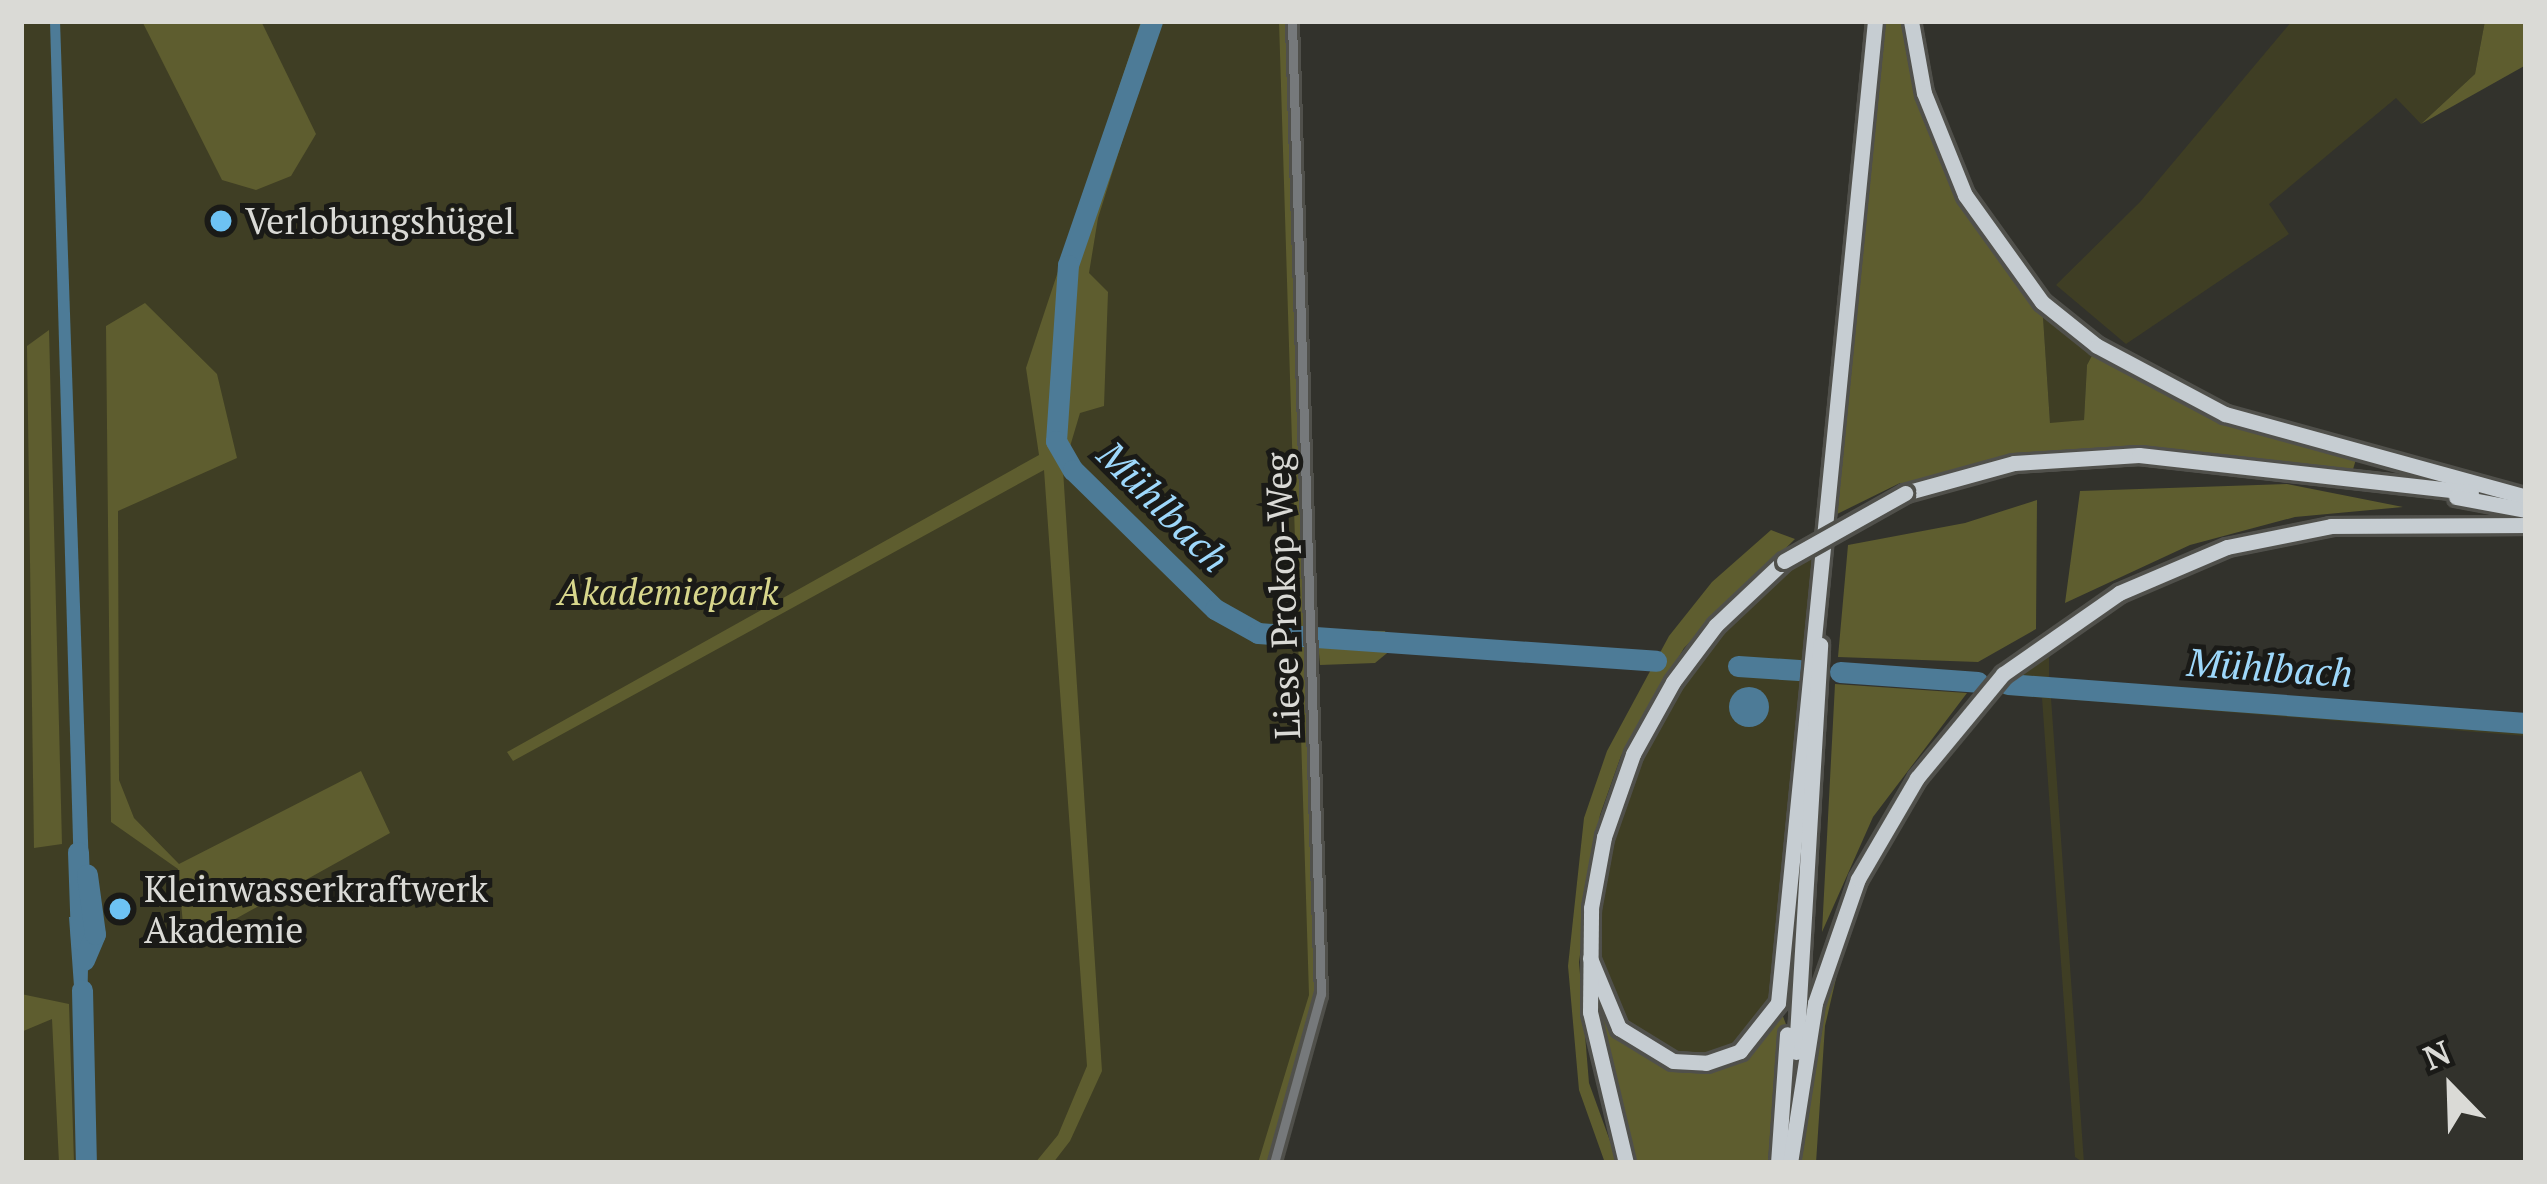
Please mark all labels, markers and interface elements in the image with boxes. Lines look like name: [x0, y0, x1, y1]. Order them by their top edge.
place label: Verlobungshügel: [245, 199, 515, 243]
marker: Verlobungshügel: [208, 208, 234, 234]
water label: Mühlbach: [1089, 431, 1239, 581]
street label: Liese Prokop-Weg: [1255, 452, 1309, 740]
park label: Akademiepark: [557, 570, 779, 614]
water label: Mühlbach: [2186, 638, 2354, 696]
place label: Kleinwasserkraftwerk Akademie: [144, 866, 488, 951]
marker: Kleinwasserkraftwerk Akademie: [107, 896, 133, 922]
north arrow: [2391, 1028, 2511, 1148]
text: N: [2417, 1030, 2457, 1079]

